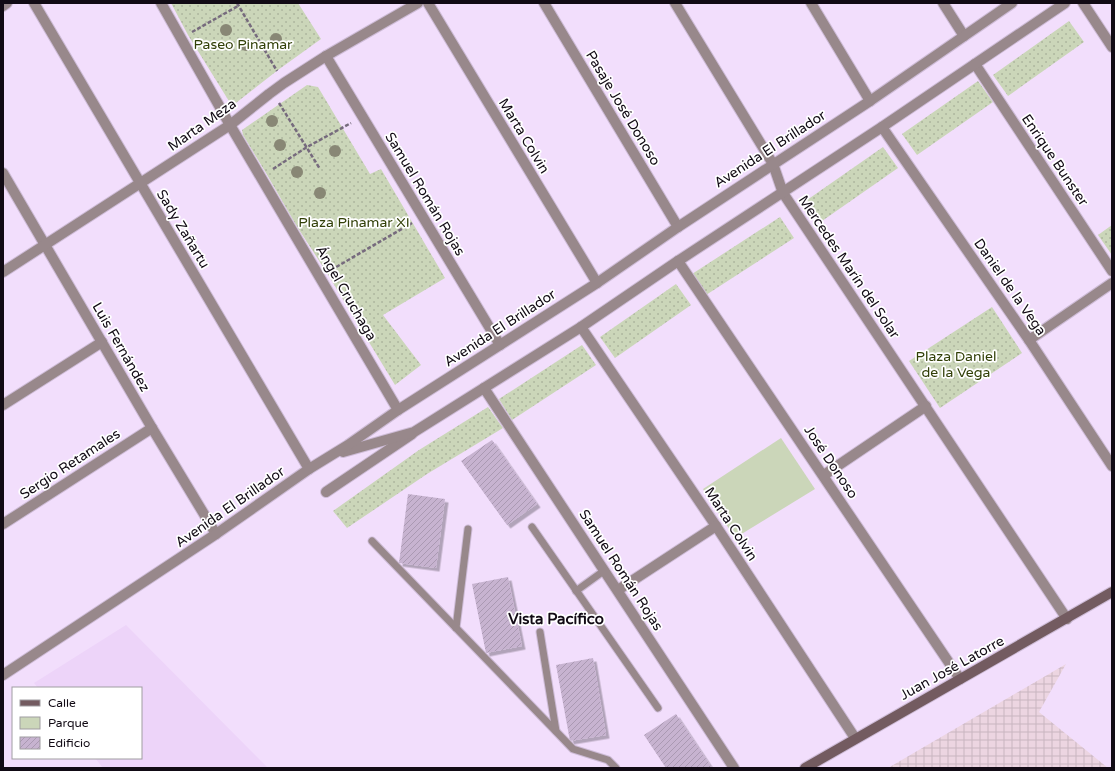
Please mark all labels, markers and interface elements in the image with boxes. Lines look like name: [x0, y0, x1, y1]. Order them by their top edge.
park label: Paseo Pinamar: [194, 36, 293, 53]
street label: Pasaje José Donoso: [582, 47, 664, 169]
street label: Marta Meza: [164, 95, 240, 155]
street label: Marta Colvin: [495, 95, 553, 177]
street label: Avenida El Brillador: [711, 106, 830, 191]
street label: Enrique Bunster: [1018, 111, 1092, 210]
street label: Samuel Román Rojas: [381, 129, 469, 259]
street label: Sady Zañartu: [153, 187, 213, 271]
street label: Mercedes Marín del Solar: [795, 192, 904, 342]
park label: Plaza Pinamar XI: [298, 214, 410, 231]
street label: Daniel de la Vega: [970, 235, 1050, 339]
street label: Ángel Cruchaga: [312, 242, 380, 344]
street label: Avenida El Brillador: [441, 285, 560, 370]
street label: Luis Fernández: [89, 299, 153, 395]
park label: Plaza Daniel de la Vega: [916, 348, 996, 381]
street label: José Donoso: [800, 422, 862, 502]
street label: Sergio Retamales: [17, 425, 124, 503]
street label: Avenida El Brillador: [172, 463, 288, 551]
street label: Marta Colvin: [701, 484, 761, 564]
street label: Samuel Román Rojas: [576, 506, 667, 634]
district label: Vista Pacífico: [508, 610, 604, 628]
street label: Juan José Latorre: [897, 632, 1007, 704]
legend: [12, 687, 142, 759]
text: Calle: [48, 696, 76, 710]
text: Parque: [48, 716, 89, 730]
text: Edificio: [48, 736, 90, 750]

